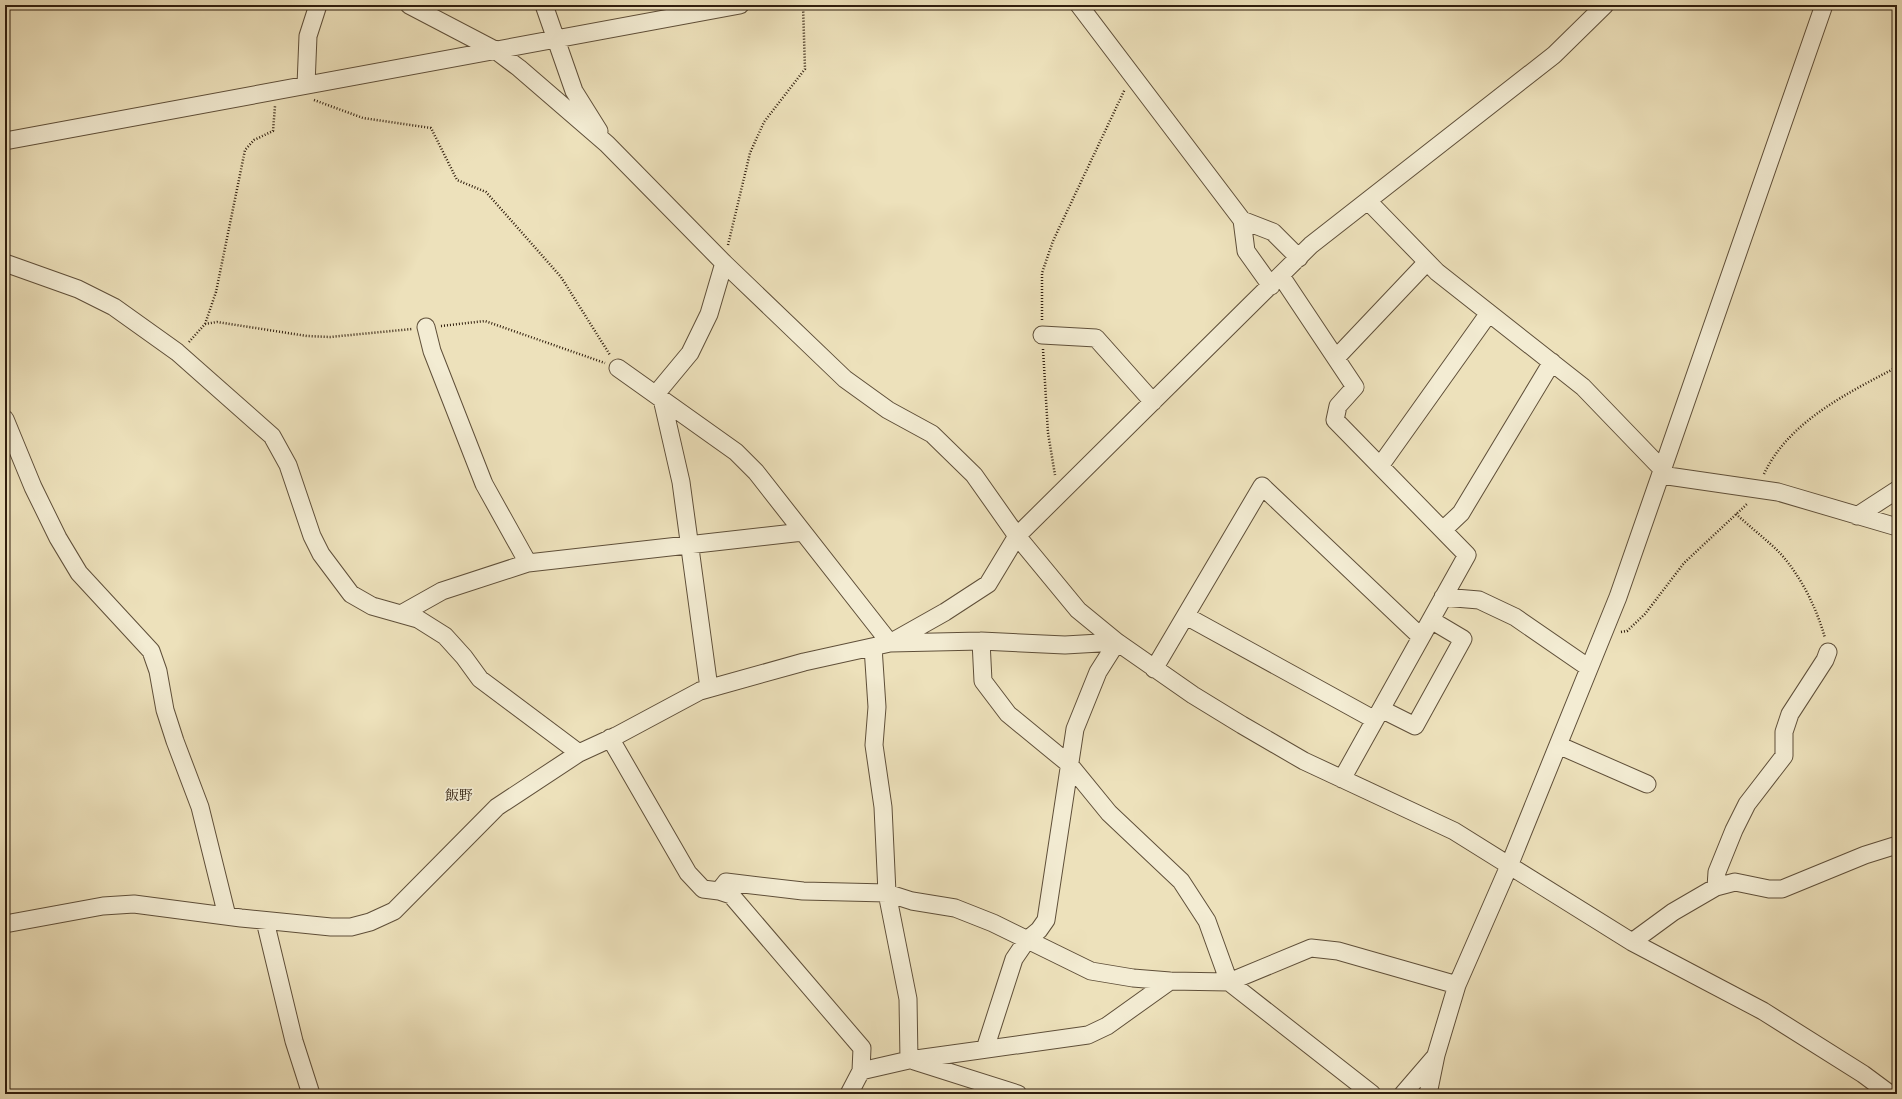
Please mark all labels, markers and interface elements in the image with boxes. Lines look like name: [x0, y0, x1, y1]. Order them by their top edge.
district label: 飯野: [445, 787, 473, 804]

